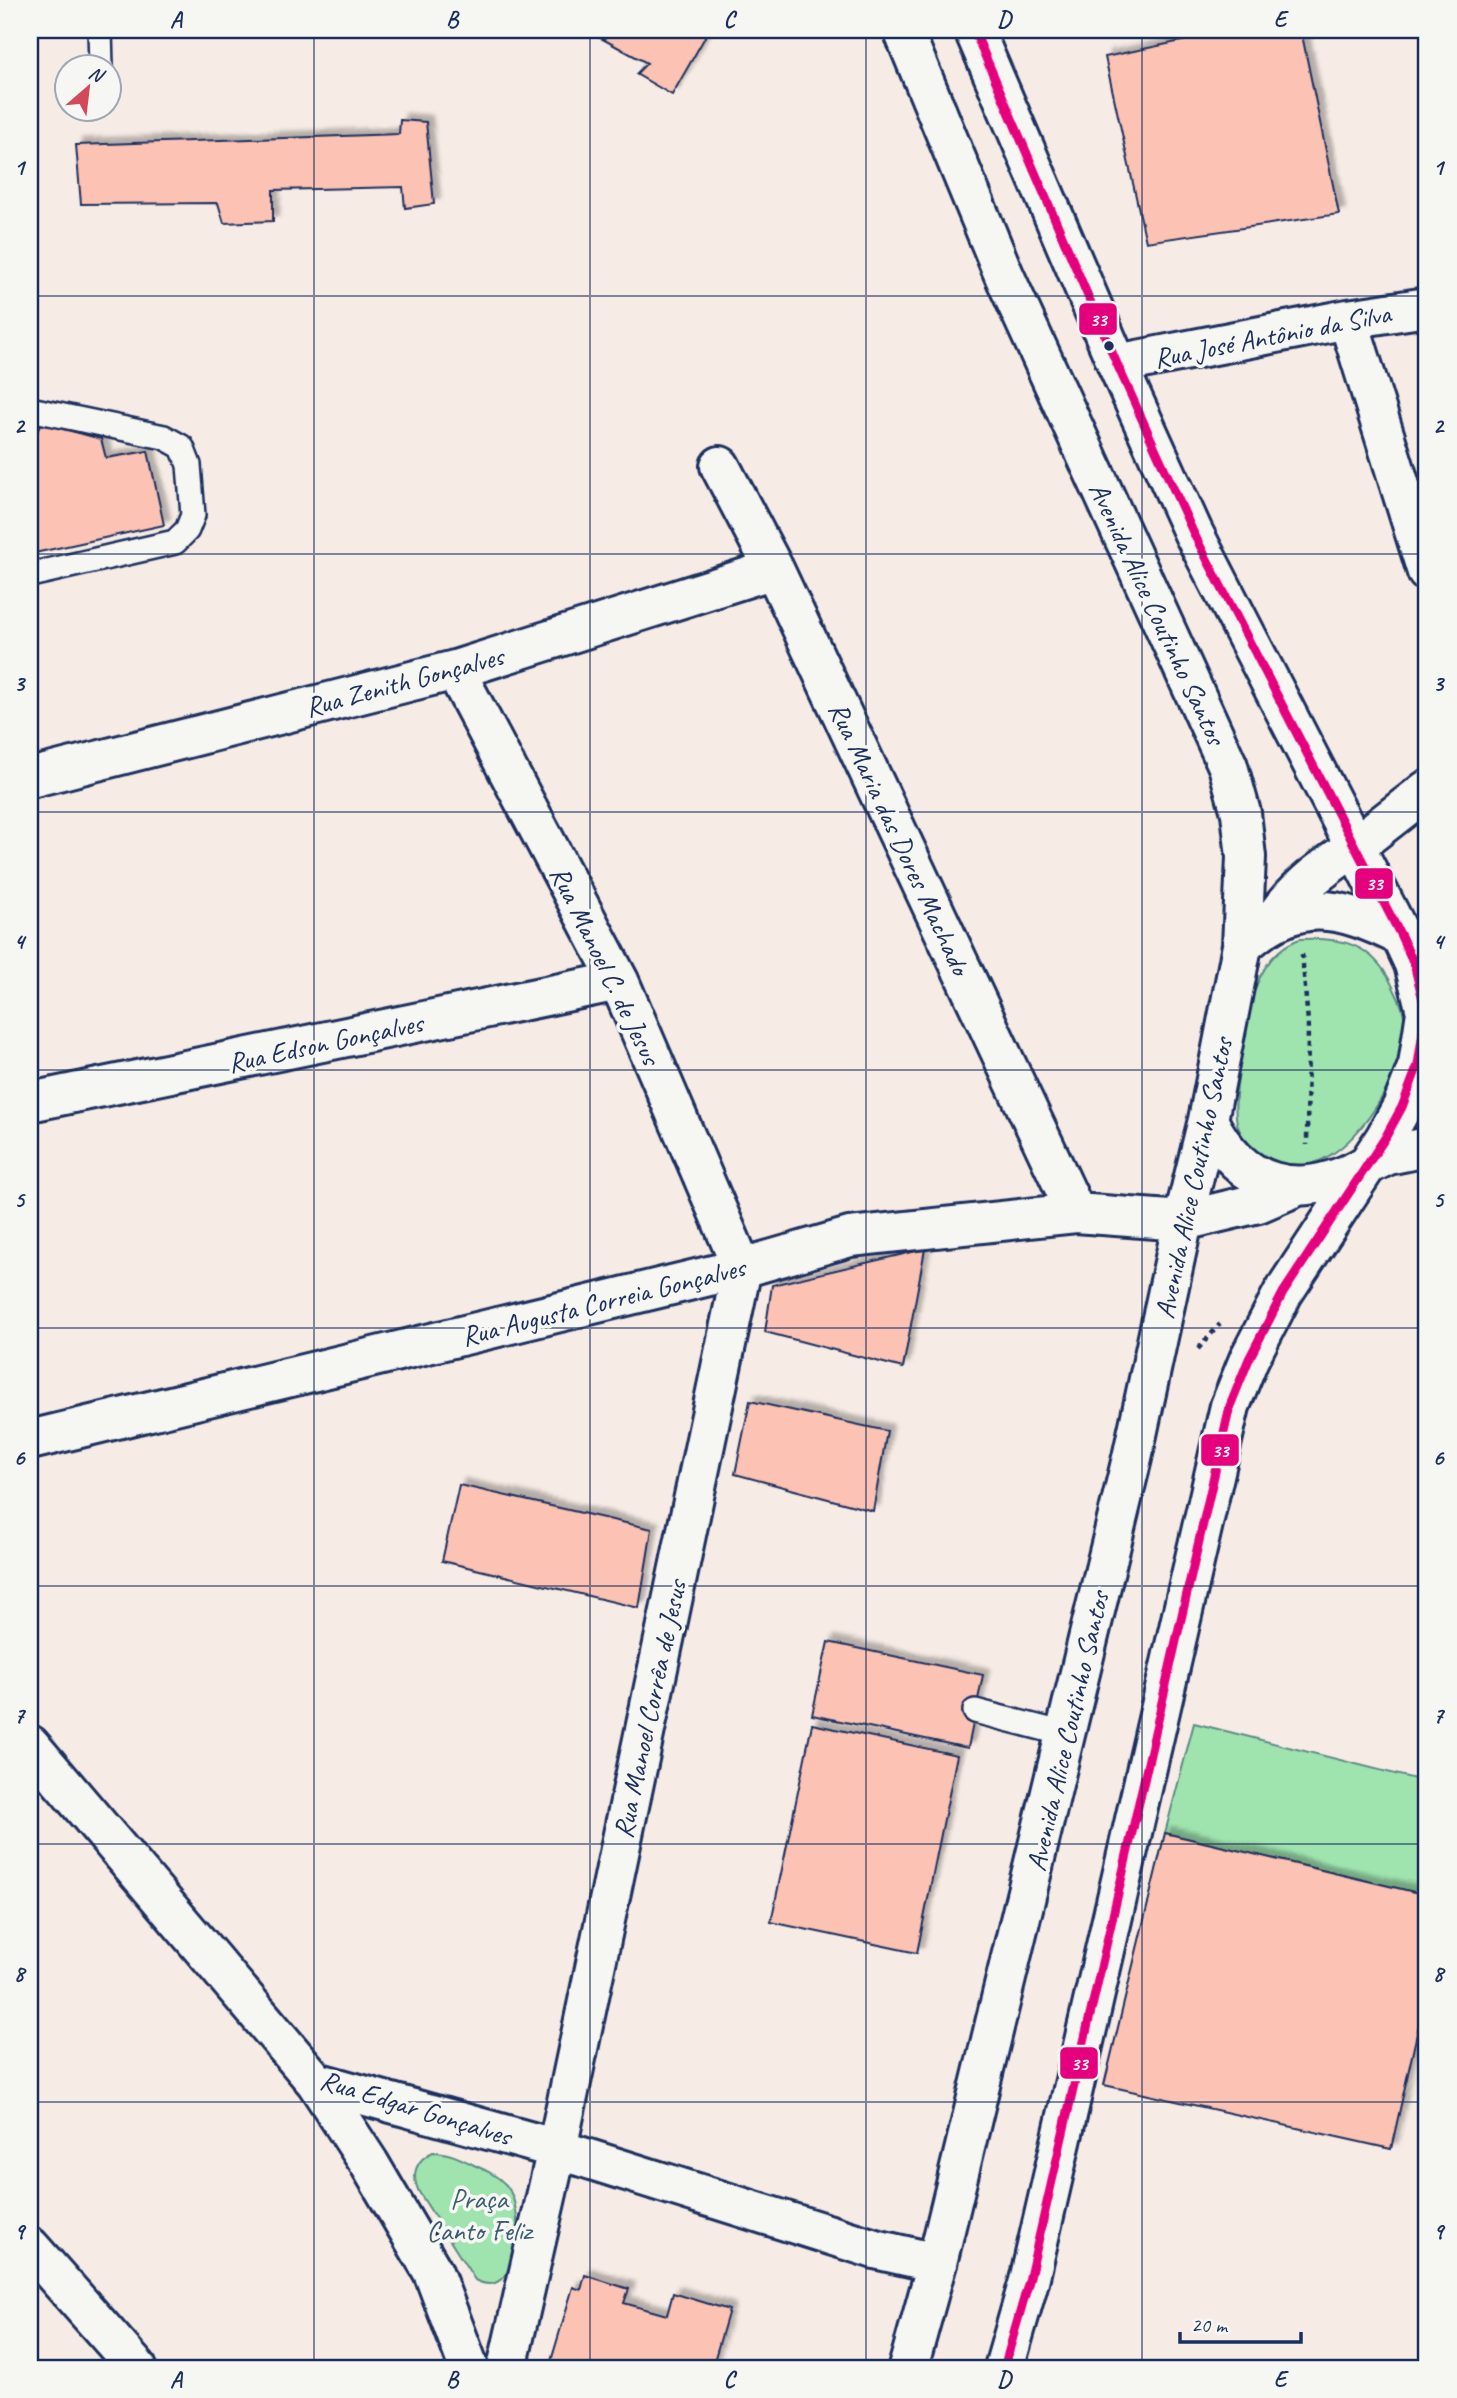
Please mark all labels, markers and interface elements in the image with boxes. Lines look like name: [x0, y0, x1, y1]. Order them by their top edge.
text: A: [170, 5, 184, 34]
text: B: [446, 5, 460, 34]
text: C: [724, 5, 738, 34]
text: D: [997, 5, 1013, 34]
text: E: [1274, 5, 1290, 34]
north arrow: [52, 52, 122, 122]
text: N: [85, 61, 109, 89]
text: 1: [14, 153, 27, 182]
text: 1: [1433, 153, 1446, 182]
street label: Rua José Antônio da Silva: [1151, 295, 1395, 376]
line badge: 33: [1078, 302, 1118, 336]
text: 33: [1089, 308, 1109, 332]
unlabelled marker: [1102, 339, 1116, 353]
text: 2: [14, 411, 27, 440]
text: 2: [1433, 411, 1446, 440]
street label: Avenida Alice Coutinho Santos: [1081, 476, 1235, 752]
street label: Rua Zenith Gonçalves: [301, 638, 509, 725]
text: 3: [14, 669, 27, 698]
text: 3: [1433, 669, 1446, 698]
street label: Rua Maria das Dores Machado: [821, 696, 979, 983]
street label: Rua Manoel C. de Jesus: [542, 860, 670, 1073]
line badge: 33: [1354, 867, 1394, 900]
text: 33: [1365, 872, 1385, 896]
text: 4: [14, 927, 27, 956]
text: 4: [1433, 927, 1446, 956]
street label: Rua Edson Gonçalves: [225, 1004, 428, 1080]
street label: Avenida Alice Coutinho Santos: [1147, 1032, 1241, 1322]
text: 5: [14, 1185, 26, 1214]
text: 5: [1433, 1185, 1445, 1214]
street label: Rua Augusta Correia Gonçalves: [458, 1249, 751, 1354]
line badge: 33: [1200, 1433, 1240, 1467]
text: 33: [1211, 1439, 1231, 1463]
text: 6: [14, 1443, 27, 1472]
text: 6: [1433, 1443, 1446, 1472]
street label: Rua Manoel Corrêa de Jesus: [605, 1575, 694, 1841]
street label: Avenida Alice Coutinho Santos: [1018, 1586, 1117, 1874]
text: 7: [14, 1701, 27, 1730]
text: 7: [1433, 1701, 1446, 1730]
text: 8: [14, 1959, 27, 1988]
text: 8: [1433, 1959, 1446, 1988]
line badge: 33: [1059, 2046, 1099, 2080]
text: 33: [1070, 2052, 1090, 2076]
street label: Rua Edgar Gonçalves: [316, 2062, 518, 2154]
park label: Praça Canto Feliz: [427, 2181, 535, 2248]
text: 9: [14, 2217, 27, 2246]
text: 9: [1433, 2217, 1446, 2246]
scale bar: [1180, 2300, 1301, 2344]
text: 20 m: [1191, 2312, 1229, 2338]
text: A: [170, 2365, 184, 2394]
text: B: [446, 2365, 460, 2394]
text: C: [724, 2365, 738, 2394]
text: D: [997, 2365, 1013, 2394]
text: E: [1274, 2365, 1290, 2394]

